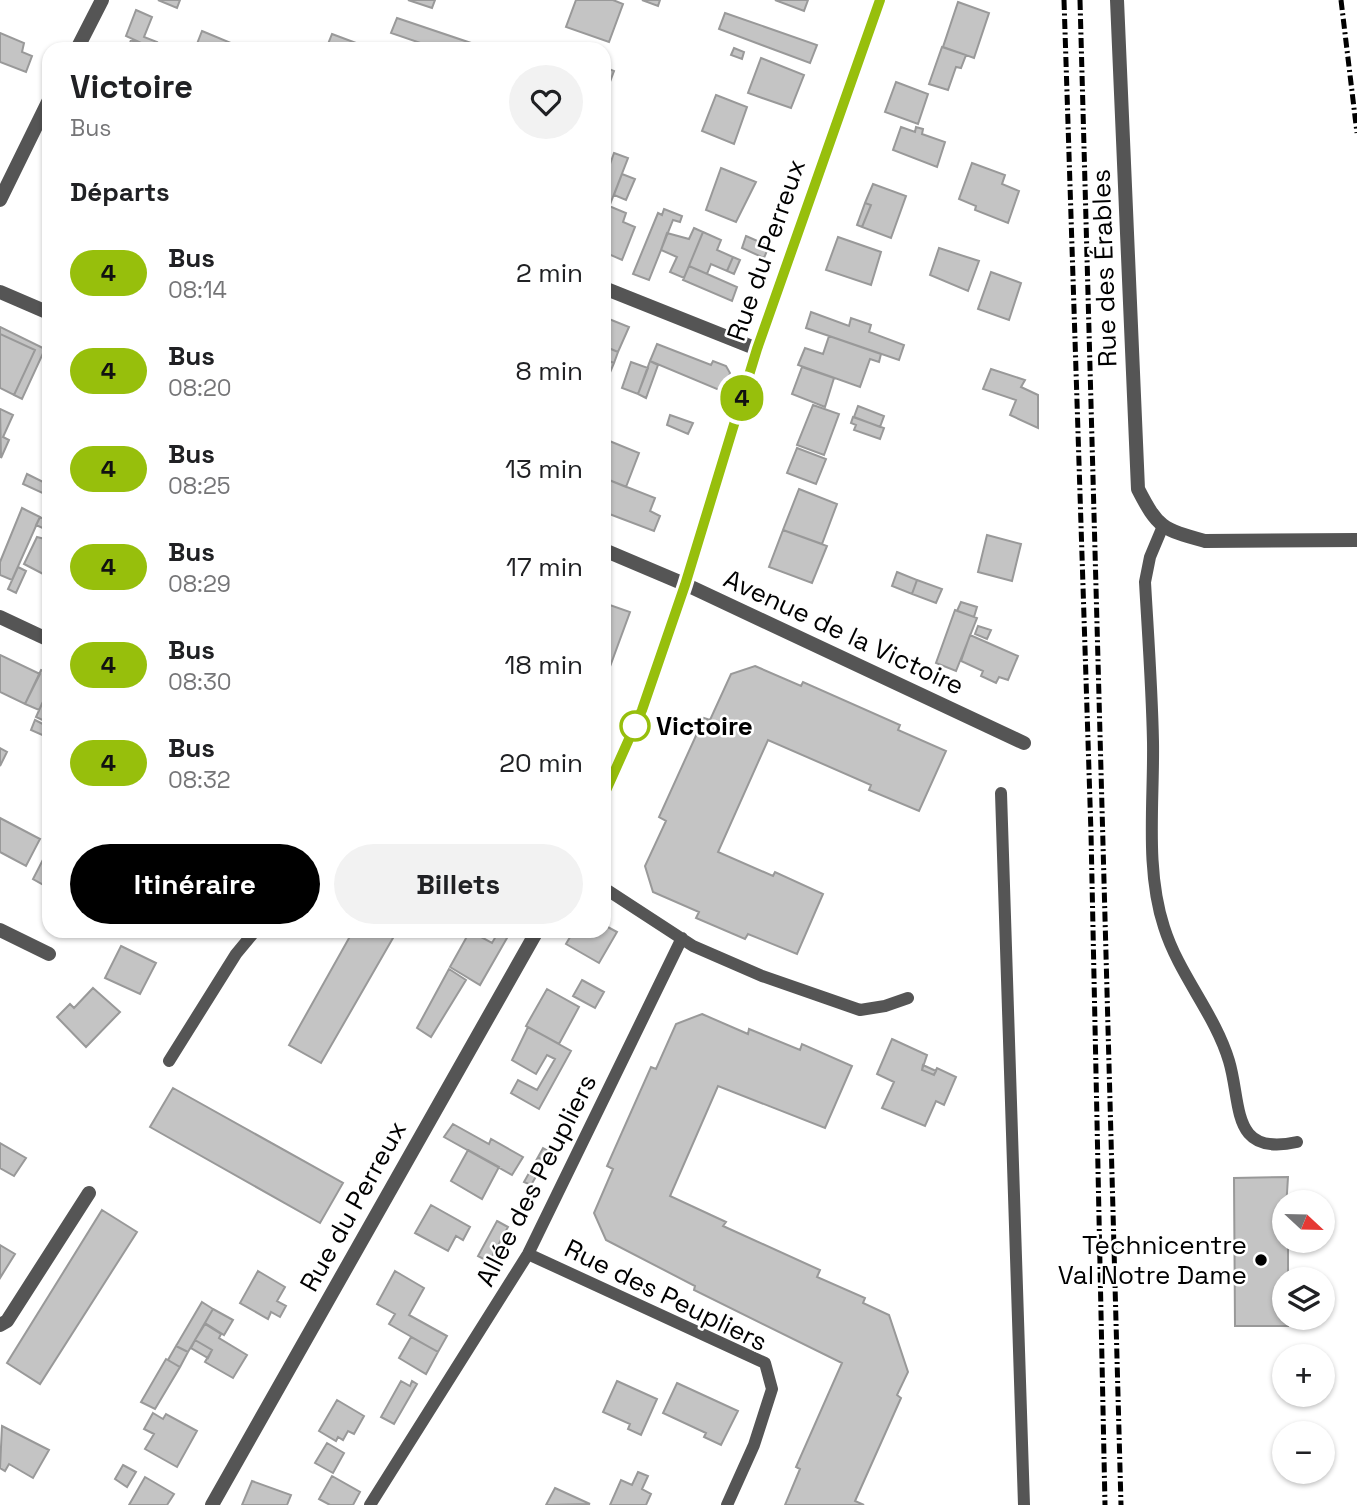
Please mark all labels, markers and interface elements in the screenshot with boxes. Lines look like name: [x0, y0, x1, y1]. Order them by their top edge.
button: heart: [509, 65, 583, 139]
text: Victoire: [70, 66, 193, 108]
text: Bus: [70, 113, 111, 143]
street label: Rue du Perreux: [719, 155, 813, 345]
street label: Rue des Érables: [1084, 168, 1124, 368]
text: Départs: [70, 175, 170, 209]
text: Bus: [168, 241, 215, 275]
text: 2 min: [516, 256, 583, 290]
text: 4: [101, 257, 116, 288]
text: 08:14: [168, 275, 227, 305]
text: Bus: [168, 339, 215, 373]
text: 8 min: [515, 354, 583, 388]
text: 4: [101, 355, 116, 386]
text: 08:20: [168, 373, 232, 403]
line badge: 4: [719, 375, 765, 421]
text: 4: [734, 382, 750, 413]
text: Bus: [168, 437, 215, 471]
text: 13 min: [505, 452, 583, 486]
text: 4: [101, 453, 116, 484]
text: 08:25: [168, 471, 231, 501]
text: Bus: [168, 535, 215, 569]
text: 17 min: [506, 550, 583, 584]
text: 4: [101, 551, 116, 582]
street label: Avenue de la Victoire: [718, 561, 970, 703]
text: 08:29: [168, 569, 231, 599]
text: Bus: [168, 633, 215, 667]
text: 18 min: [505, 648, 583, 682]
text: 4: [101, 649, 116, 680]
text: 08:30: [168, 667, 232, 697]
place label: Victoire: [656, 709, 753, 743]
marker: Victoire: [620, 711, 650, 741]
text: Bus: [168, 731, 215, 765]
text: 20 min: [499, 746, 583, 780]
text: 4: [101, 747, 116, 778]
text: 08:32: [168, 765, 231, 795]
button: Itinéraire: [70, 844, 320, 924]
button: Billets: [334, 844, 583, 924]
street label: Allée des Peupliers: [468, 1068, 604, 1292]
street label: Rue du Perreux: [292, 1115, 414, 1297]
north arrow: [1272, 1190, 1335, 1253]
map controls: [1272, 1190, 1335, 1484]
place label: Technicentre Val Notre Dame: [1058, 1228, 1247, 1292]
street label: Rue des Peupliers: [559, 1231, 773, 1359]
marker: Technicentre Val Notre Dame: [1253, 1252, 1269, 1268]
button: layers: [1272, 1267, 1335, 1330]
button: +: [1272, 1344, 1335, 1407]
button: −: [1272, 1421, 1335, 1484]

